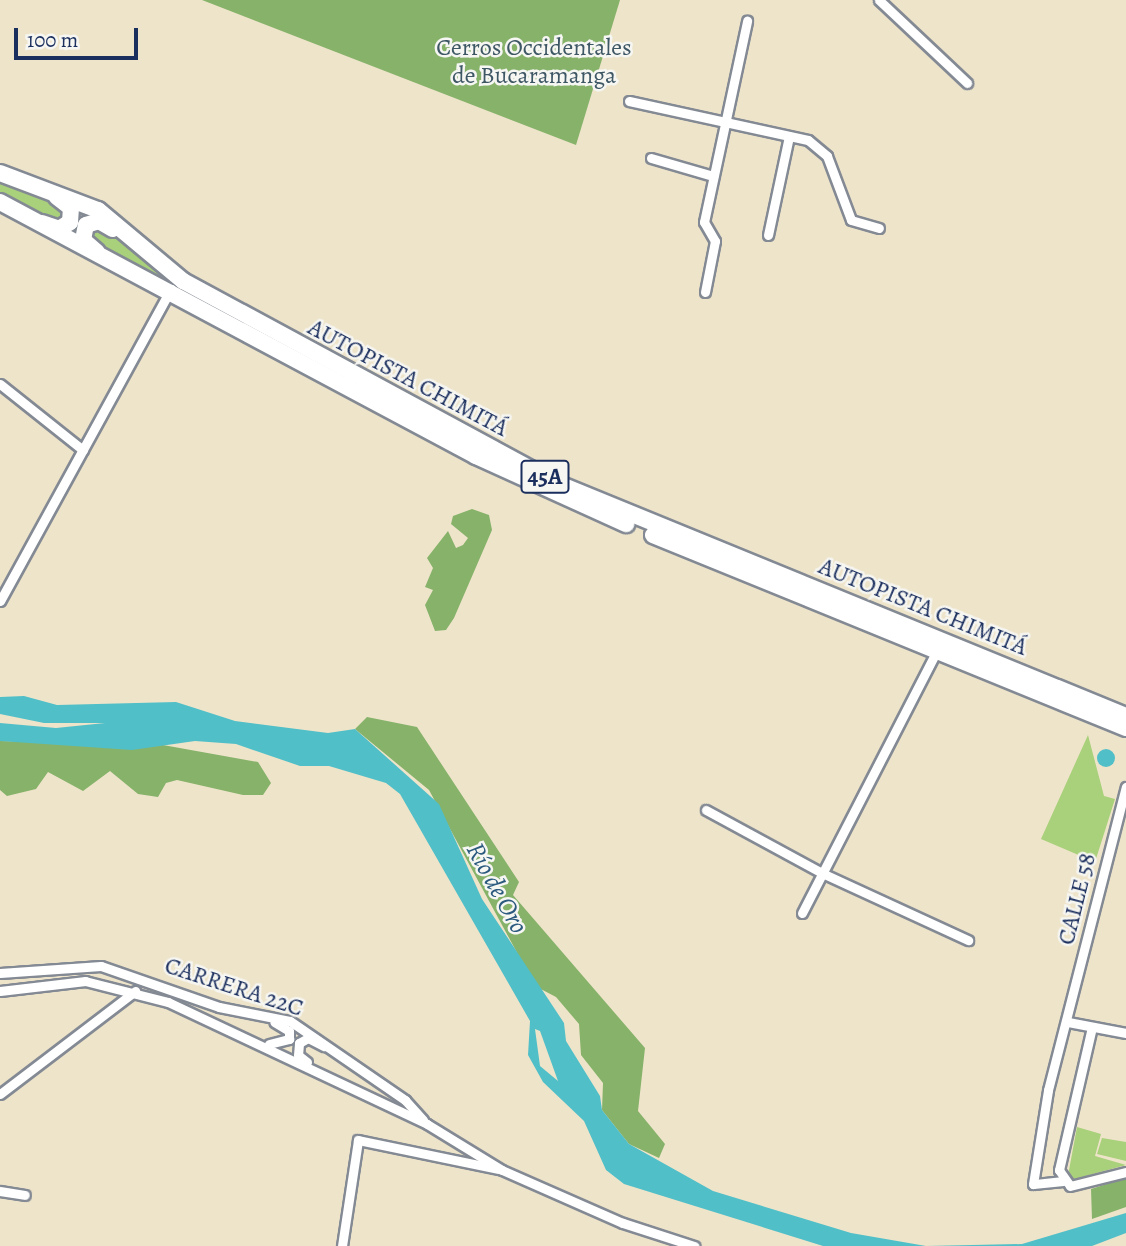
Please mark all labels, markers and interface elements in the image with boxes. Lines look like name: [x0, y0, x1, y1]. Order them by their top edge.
scale bar: [18, 14, 142, 58]
text: 100 m: [27, 26, 78, 54]
park label: Cerros Occidentales de Bucaramanga: [436, 34, 632, 90]
street label: AUTOPISTA CHIMITÁ: [303, 313, 513, 443]
road number: 45A: [519, 457, 571, 496]
street label: AUTOPISTA CHIMITÁ: [815, 552, 1031, 662]
water label: Río de Oro: [459, 837, 535, 939]
street label: CALLE 58: [1052, 850, 1102, 948]
street label: CARRERA 22C: [161, 951, 307, 1023]

